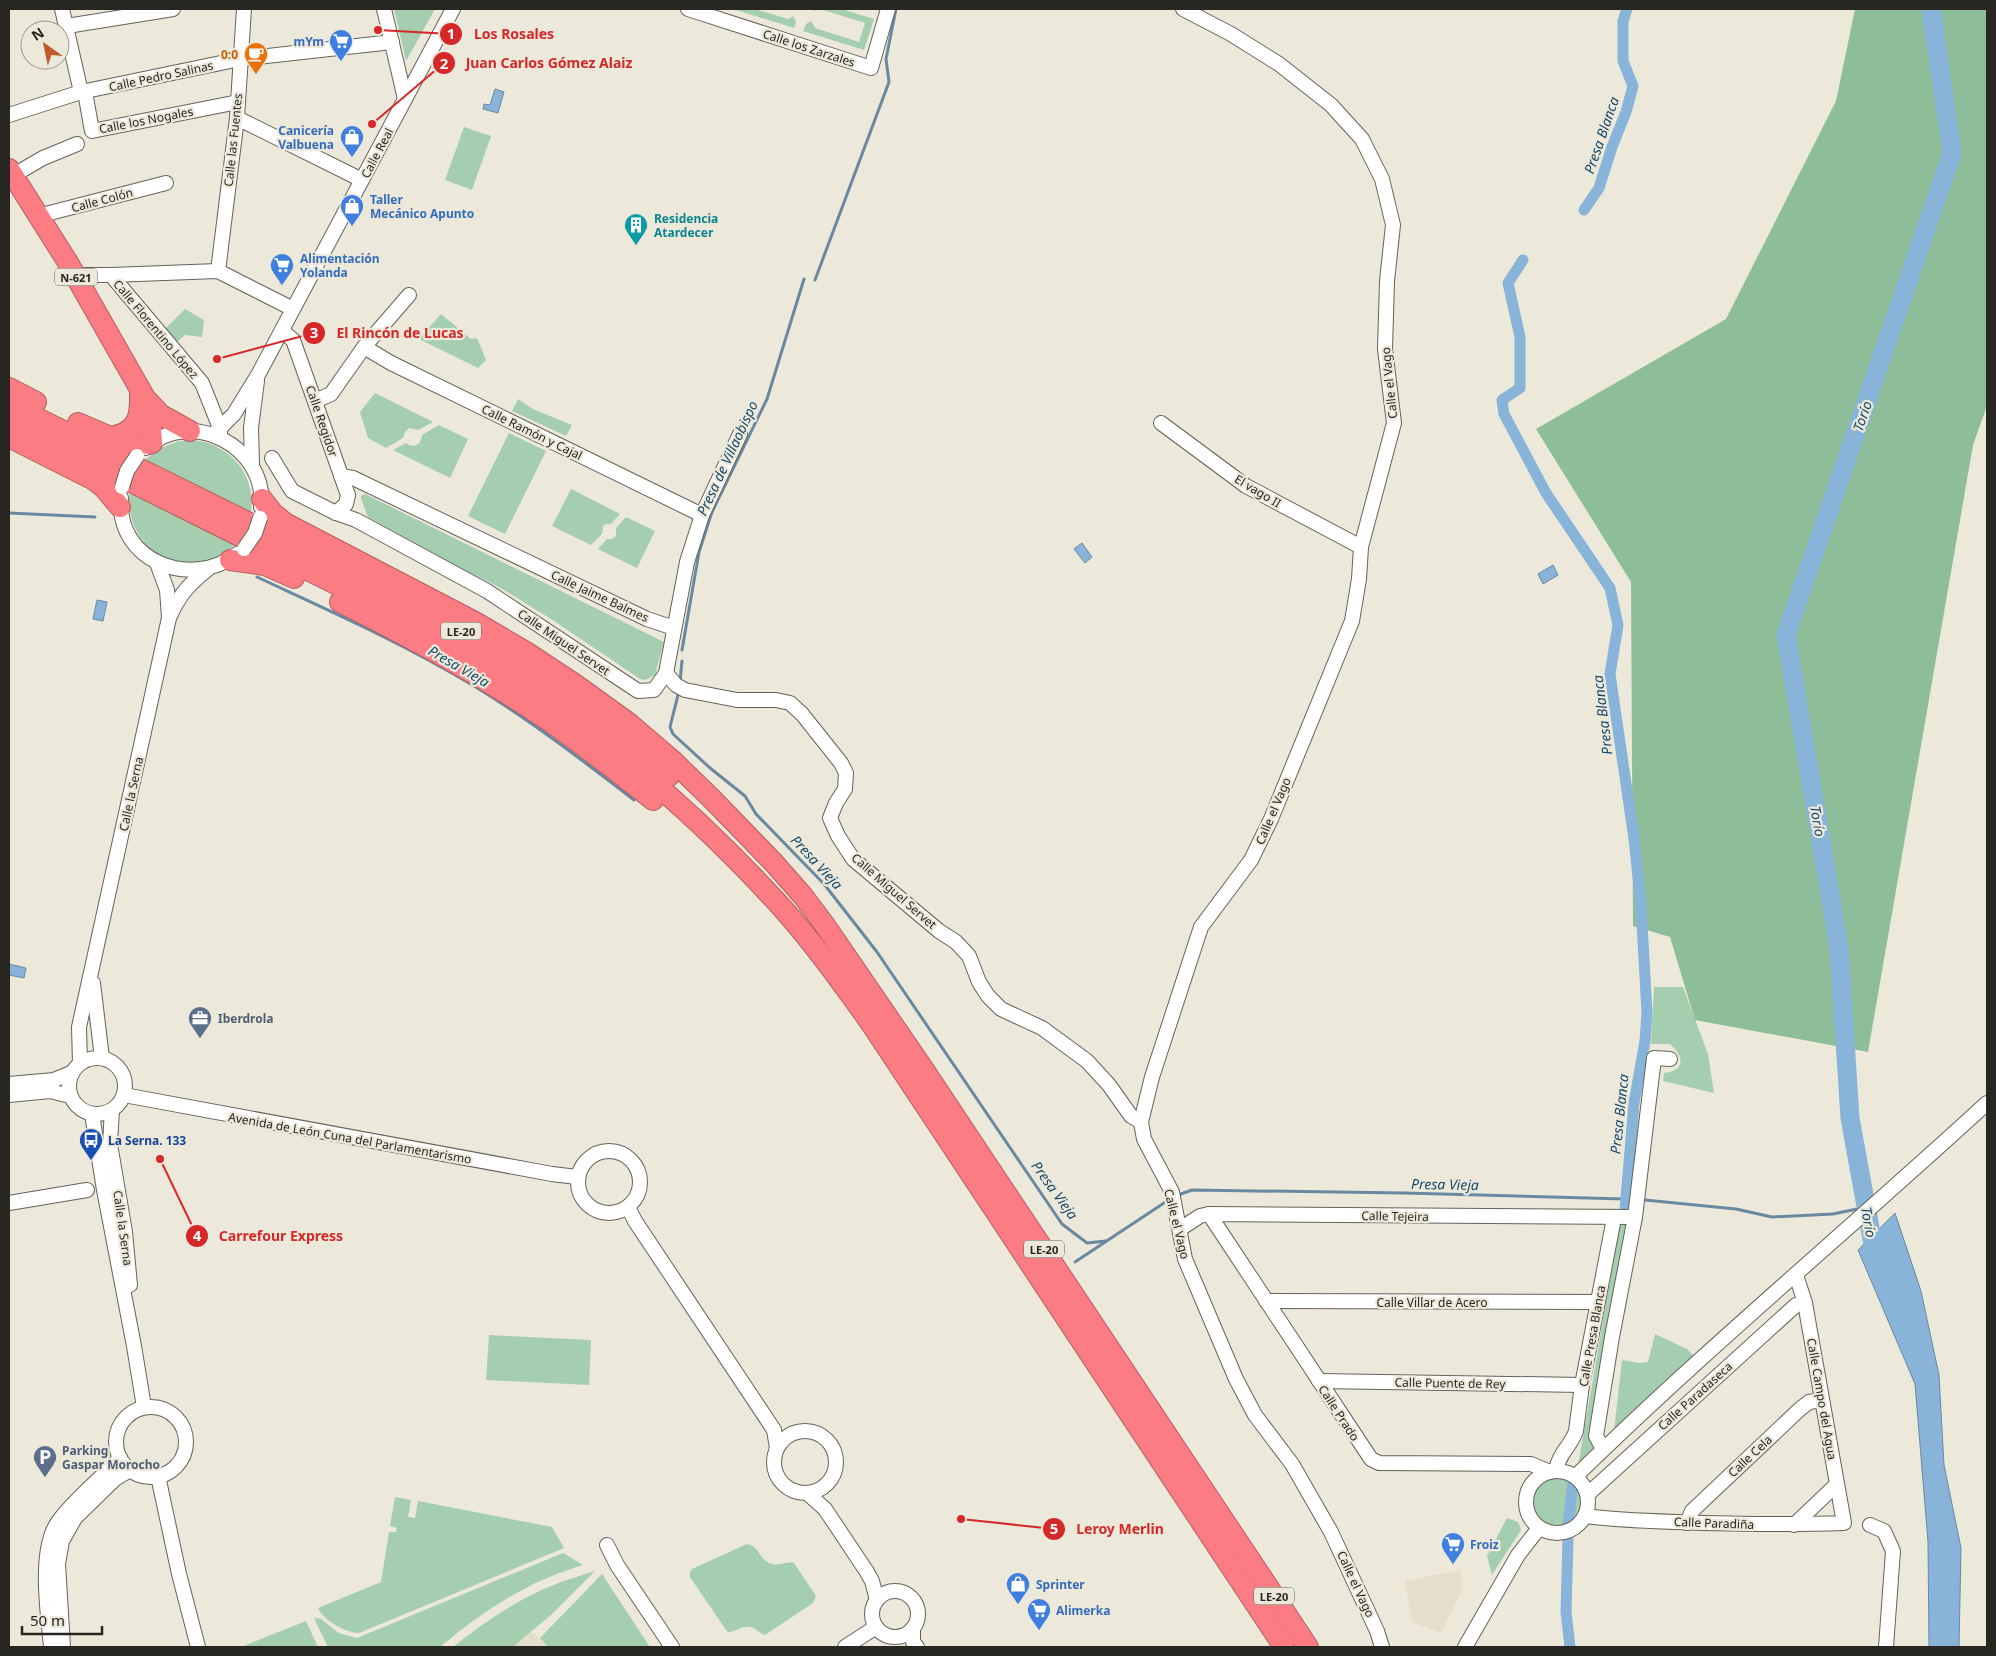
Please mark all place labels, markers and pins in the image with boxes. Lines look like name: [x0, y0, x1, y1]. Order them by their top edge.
callout: Los Rosales: [438, 20, 564, 49]
supermarket icon: mYm: [328, 28, 354, 62]
place label: mYm: [293, 33, 324, 50]
cafe icon: 0:0: [243, 41, 269, 75]
place label: 0:0: [221, 46, 238, 63]
callout: Juan Carlos Gómez Alaiz: [431, 49, 643, 78]
place label: Canicería Valbuena: [278, 122, 334, 153]
shop icon: Canicería Valbuena: [339, 124, 365, 158]
place label: Taller Mecánico Apunto: [370, 191, 474, 222]
shop icon: Taller Mecánico Apunto: [339, 193, 365, 227]
place label: Residencia Atardecer: [654, 210, 718, 241]
building icon: Residencia Atardecer: [623, 212, 649, 246]
place label: Alimentación Yolanda: [300, 250, 380, 281]
supermarket icon: Alimentación Yolanda: [269, 252, 295, 286]
callout: El Rincón de Lucas: [302, 318, 474, 347]
office icon: Iberdrola: [187, 1005, 213, 1039]
place label: Iberdrola: [218, 1010, 274, 1027]
bus stop icon: La Serna. 133: [78, 1127, 104, 1161]
place label: La Serna. 133: [108, 1132, 186, 1149]
callout: Carrefour Express: [184, 1222, 354, 1251]
place label: Parking Gaspar Morocho: [62, 1442, 160, 1473]
parking icon: Parking Gaspar Morocho: [32, 1444, 58, 1478]
callout: Leroy Merlin: [1041, 1515, 1174, 1544]
supermarket icon: Froiz: [1440, 1531, 1466, 1565]
place label: Froiz: [1470, 1536, 1499, 1553]
shop icon: Sprinter: [1005, 1571, 1031, 1605]
place label: Sprinter: [1036, 1576, 1085, 1593]
supermarket icon: Alimerka: [1026, 1597, 1052, 1631]
place label: Alimerka: [1056, 1602, 1110, 1619]

